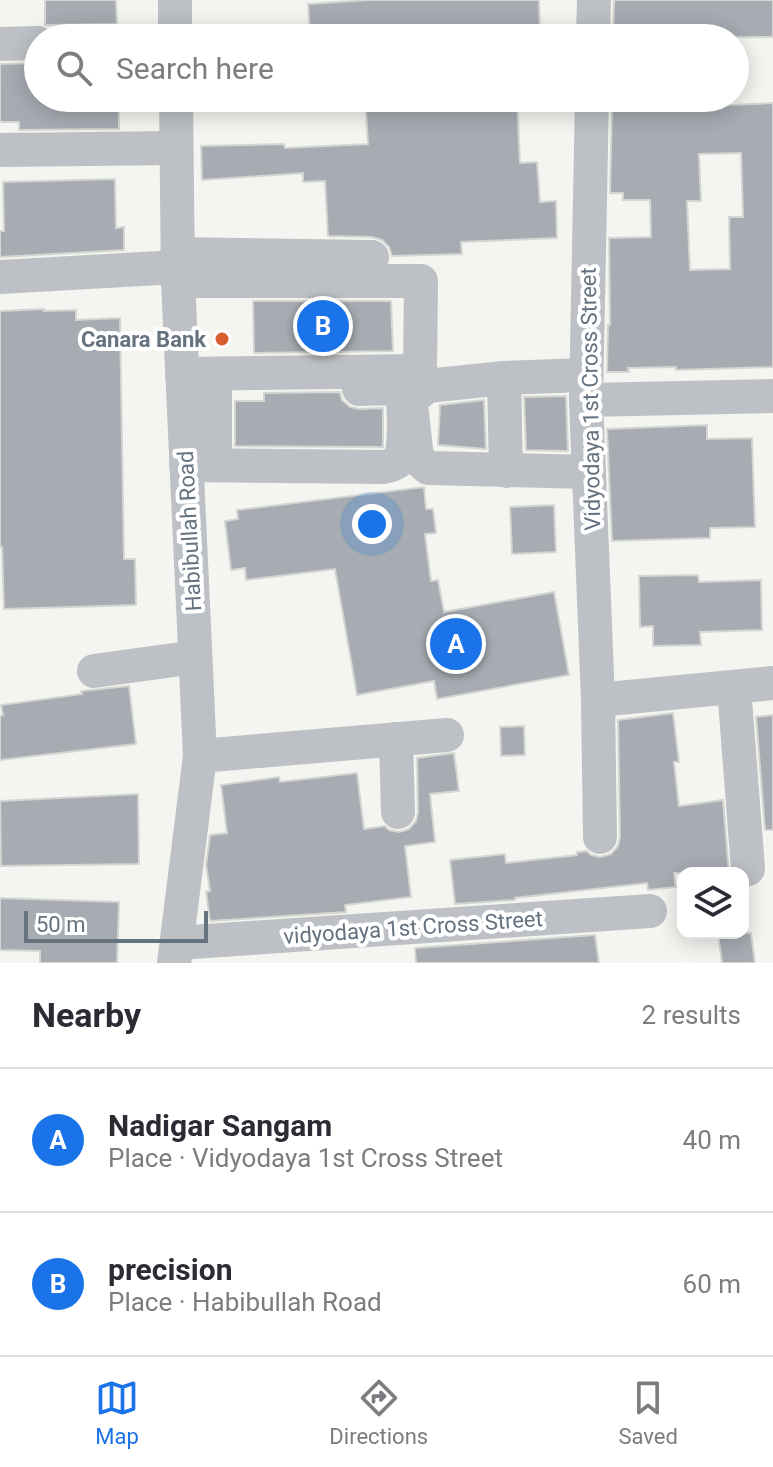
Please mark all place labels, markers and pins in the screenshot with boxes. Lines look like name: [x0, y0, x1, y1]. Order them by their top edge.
pin: B: [297, 296, 349, 356]
place label: Canara Bank: [81, 327, 206, 352]
marker: Canara Bank: [213, 330, 231, 348]
pin: A: [430, 614, 482, 674]

